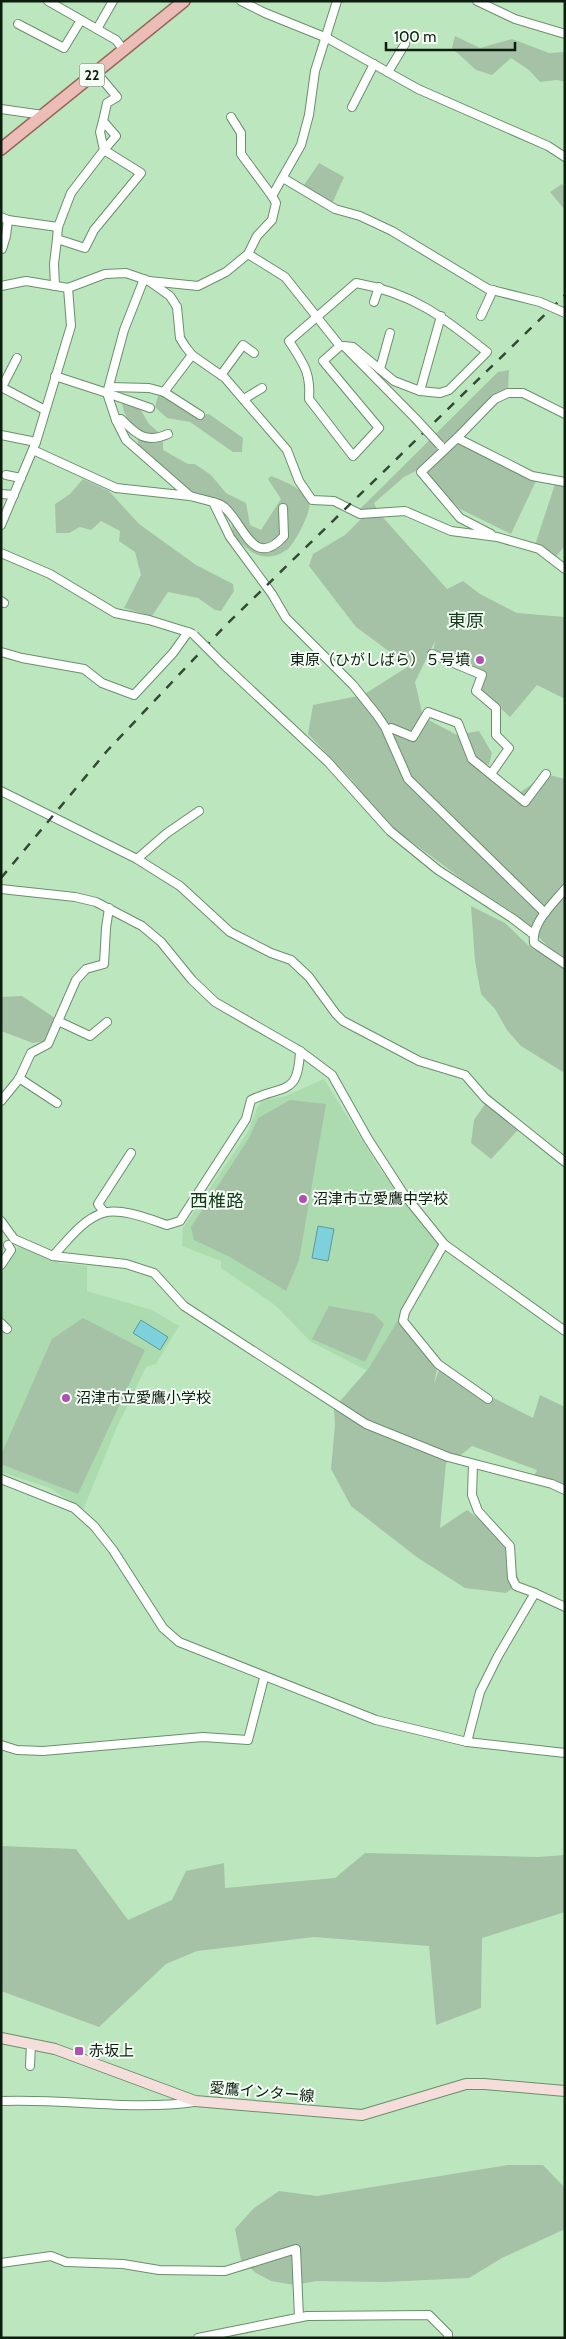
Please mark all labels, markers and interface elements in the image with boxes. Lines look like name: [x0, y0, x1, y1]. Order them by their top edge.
scale bar: [386, 20, 515, 52]
text: 100 m: [394, 28, 436, 46]
road number: 22: [80, 64, 104, 86]
district label: 東原: [448, 610, 484, 632]
place label: 東原（ひがしばら）５号墳: [290, 651, 470, 669]
marker: 東原（ひがしばら）５号墳: [474, 654, 486, 666]
district label: 西椎路: [190, 1190, 244, 1212]
place label: 沼津市立愛鷹中学校: [313, 1190, 448, 1208]
marker: 沼津市立愛鷹中学校: [297, 1193, 309, 1205]
place label: 沼津市立愛鷹小学校: [76, 1389, 211, 1407]
marker: 沼津市立愛鷹小学校: [60, 1392, 72, 1404]
place label: 赤坂上: [89, 2042, 134, 2060]
marker: 赤坂上: [73, 2045, 85, 2057]
street label: 愛鷹インター線: [209, 2078, 315, 2106]

